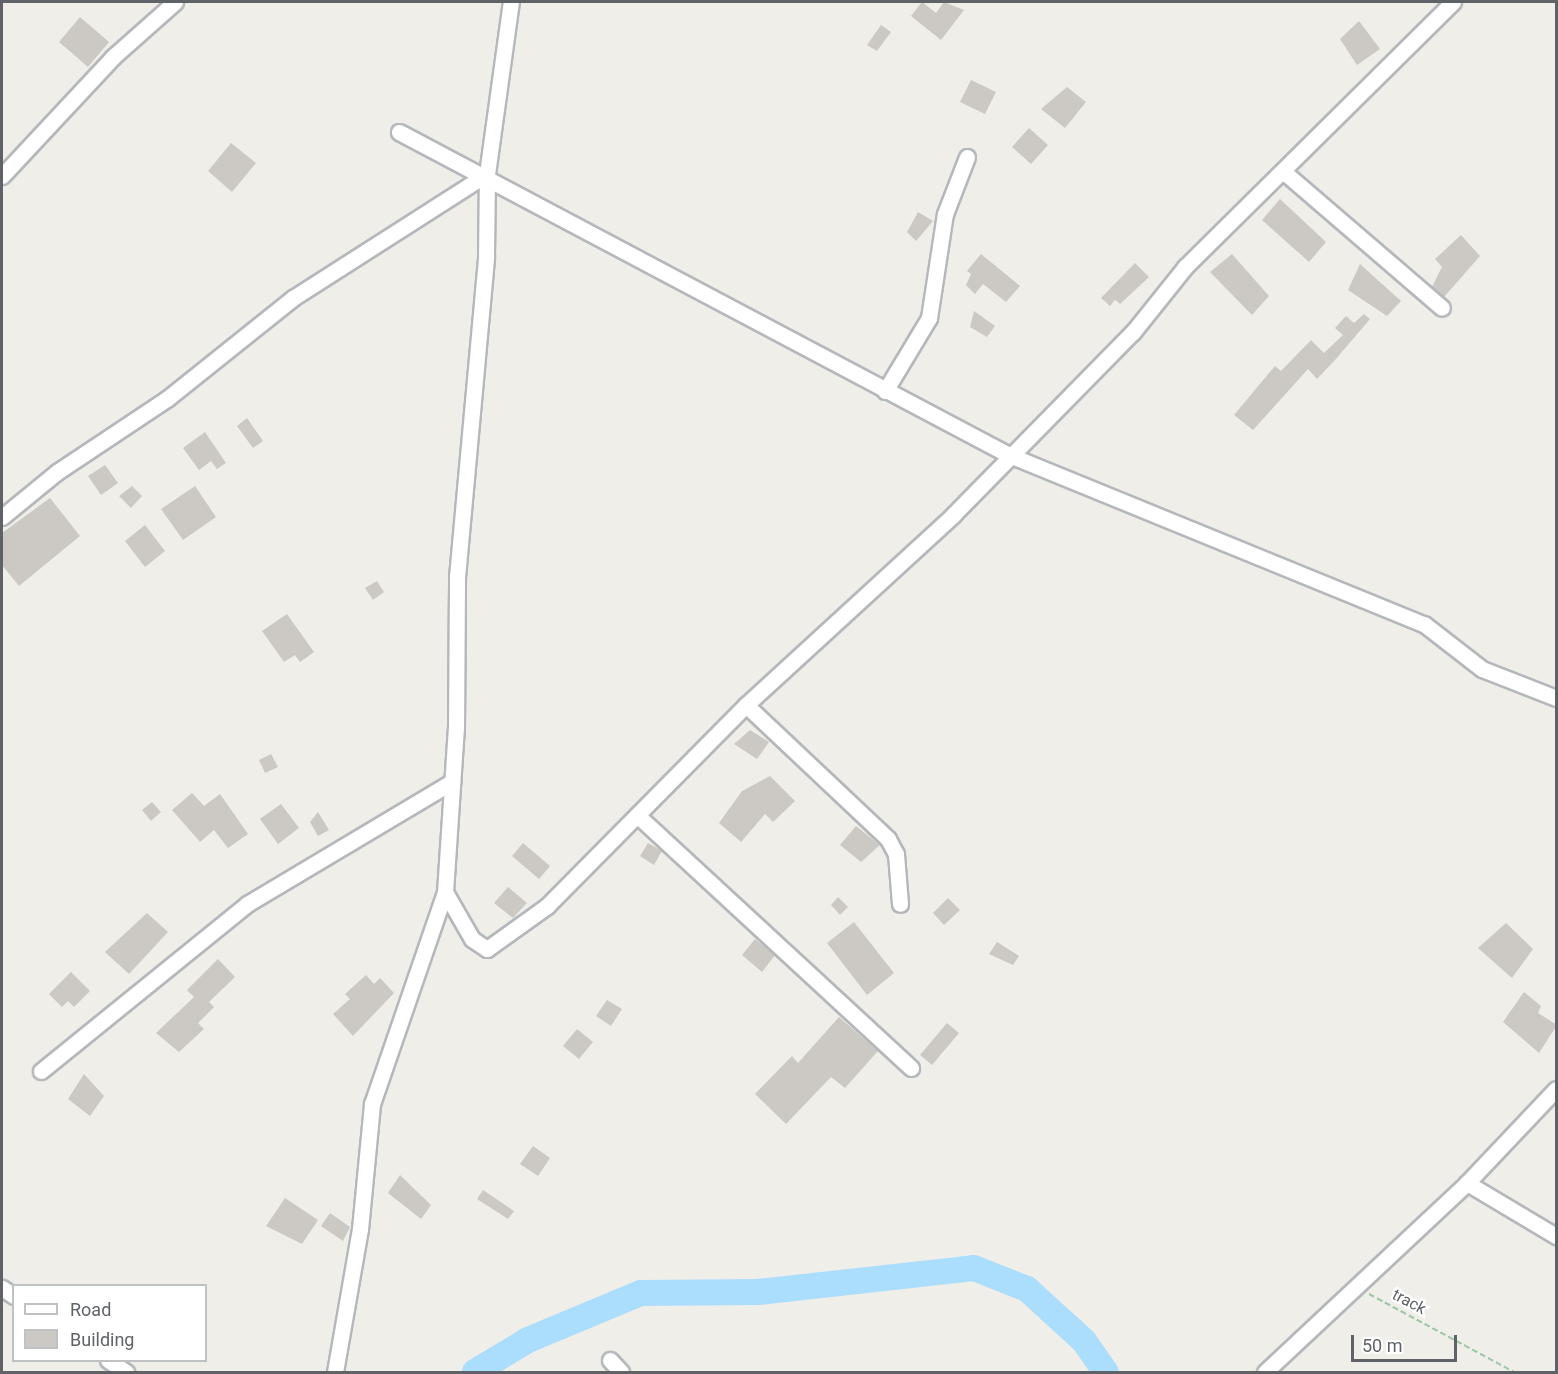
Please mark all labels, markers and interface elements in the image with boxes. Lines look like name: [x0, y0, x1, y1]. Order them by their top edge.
legend: [12, 1284, 207, 1362]
street label: track: [1389, 1285, 1429, 1319]
text: Road: [70, 1299, 111, 1320]
scale bar: [1354, 1323, 1460, 1361]
text: Building: [70, 1329, 134, 1350]
text: 50 m: [1362, 1335, 1402, 1356]

